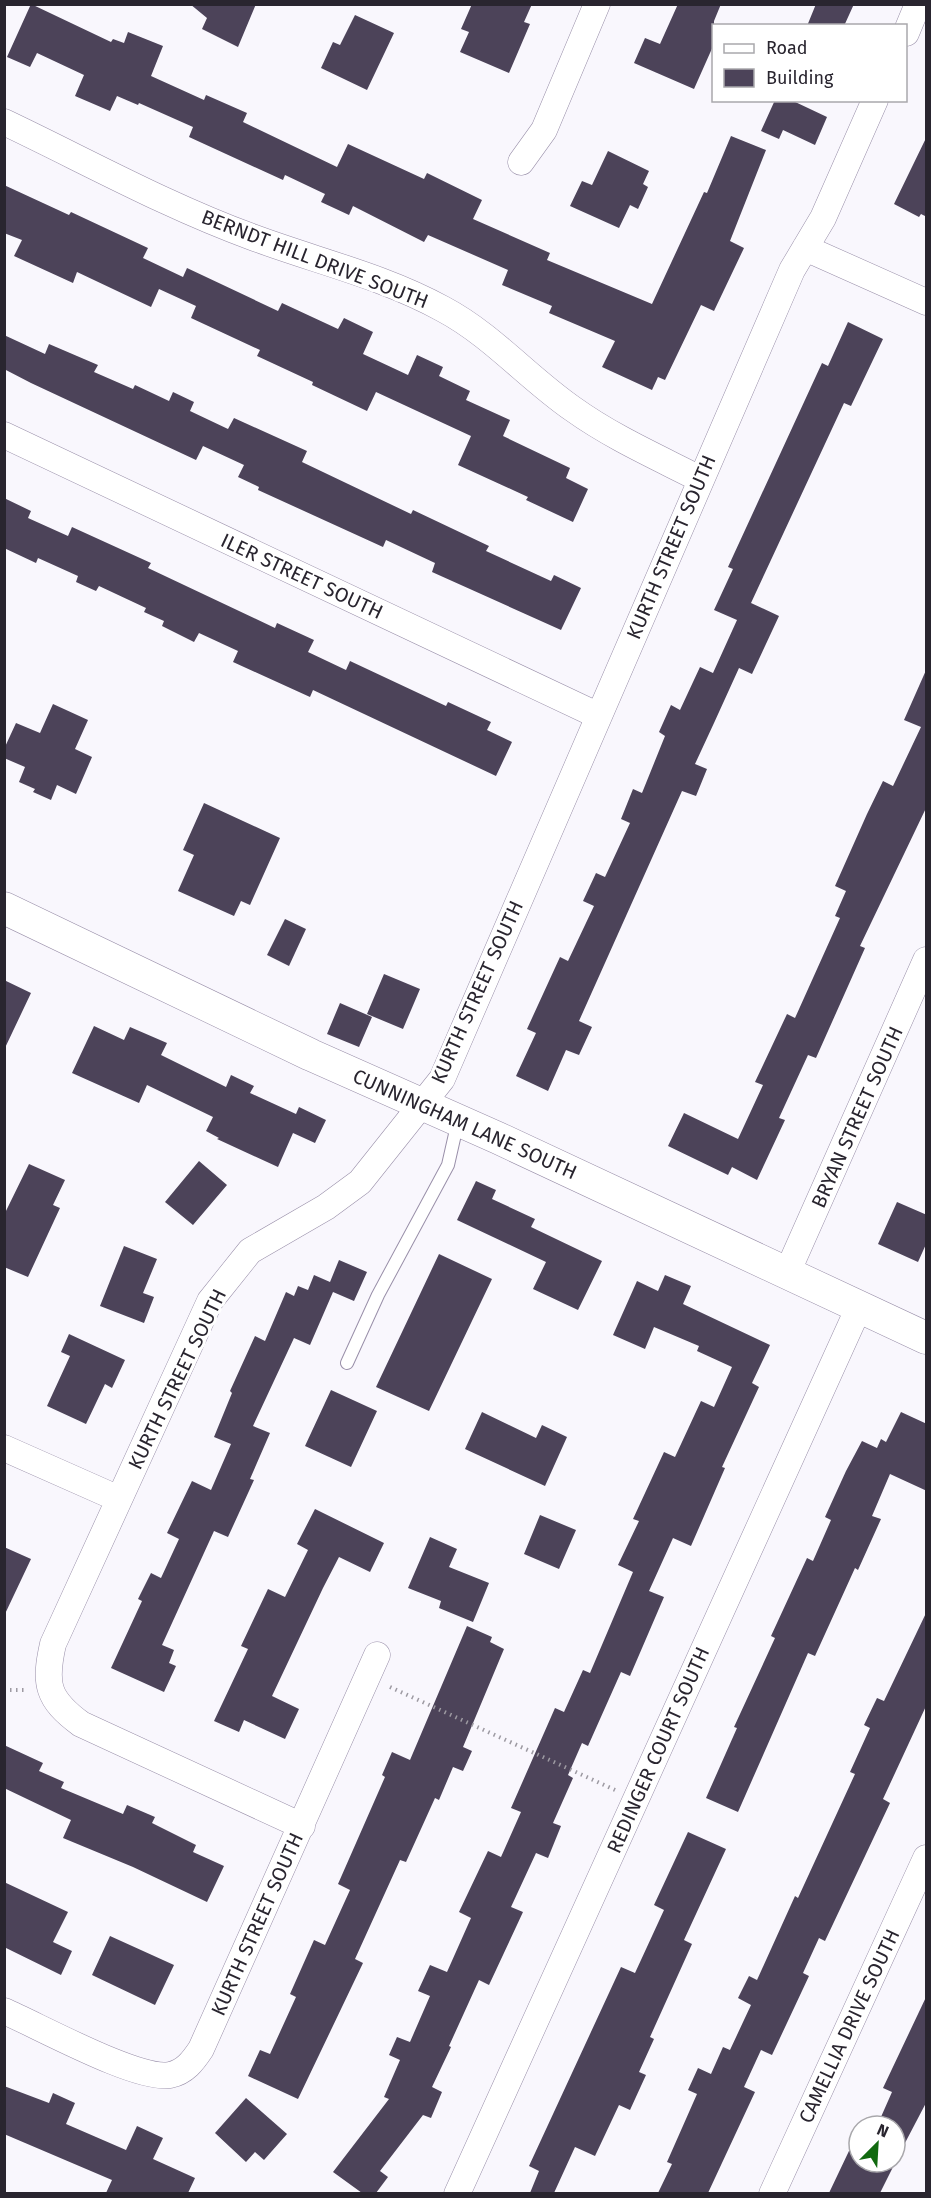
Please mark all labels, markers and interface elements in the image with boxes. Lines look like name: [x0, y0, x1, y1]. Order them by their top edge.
legend: [712, 24, 907, 102]
text: Road: [766, 37, 808, 59]
text: Building: [766, 67, 834, 89]
street label: BERNDT HILL DRIVE SOUTH: [198, 205, 432, 313]
street label: KURTH STREET SOUTH: [621, 451, 721, 643]
street label: ILER STREET SOUTH: [217, 528, 387, 624]
street label: KURTH STREET SOUTH: [426, 897, 528, 1087]
street label: BRYAN STREET SOUTH: [806, 1023, 908, 1211]
street label: CUNNINGHAM LANE SOUTH: [349, 1064, 581, 1184]
street label: KURTH STREET SOUTH: [123, 1285, 231, 1473]
street label: REDINGER COURT SOUTH: [602, 1643, 714, 1857]
street label: KURTH STREET SOUTH: [206, 1829, 308, 2019]
street label: CAMELLIA DRIVE SOUTH: [793, 1925, 905, 2127]
north arrow: [847, 2114, 907, 2174]
text: N: [874, 2120, 892, 2142]

